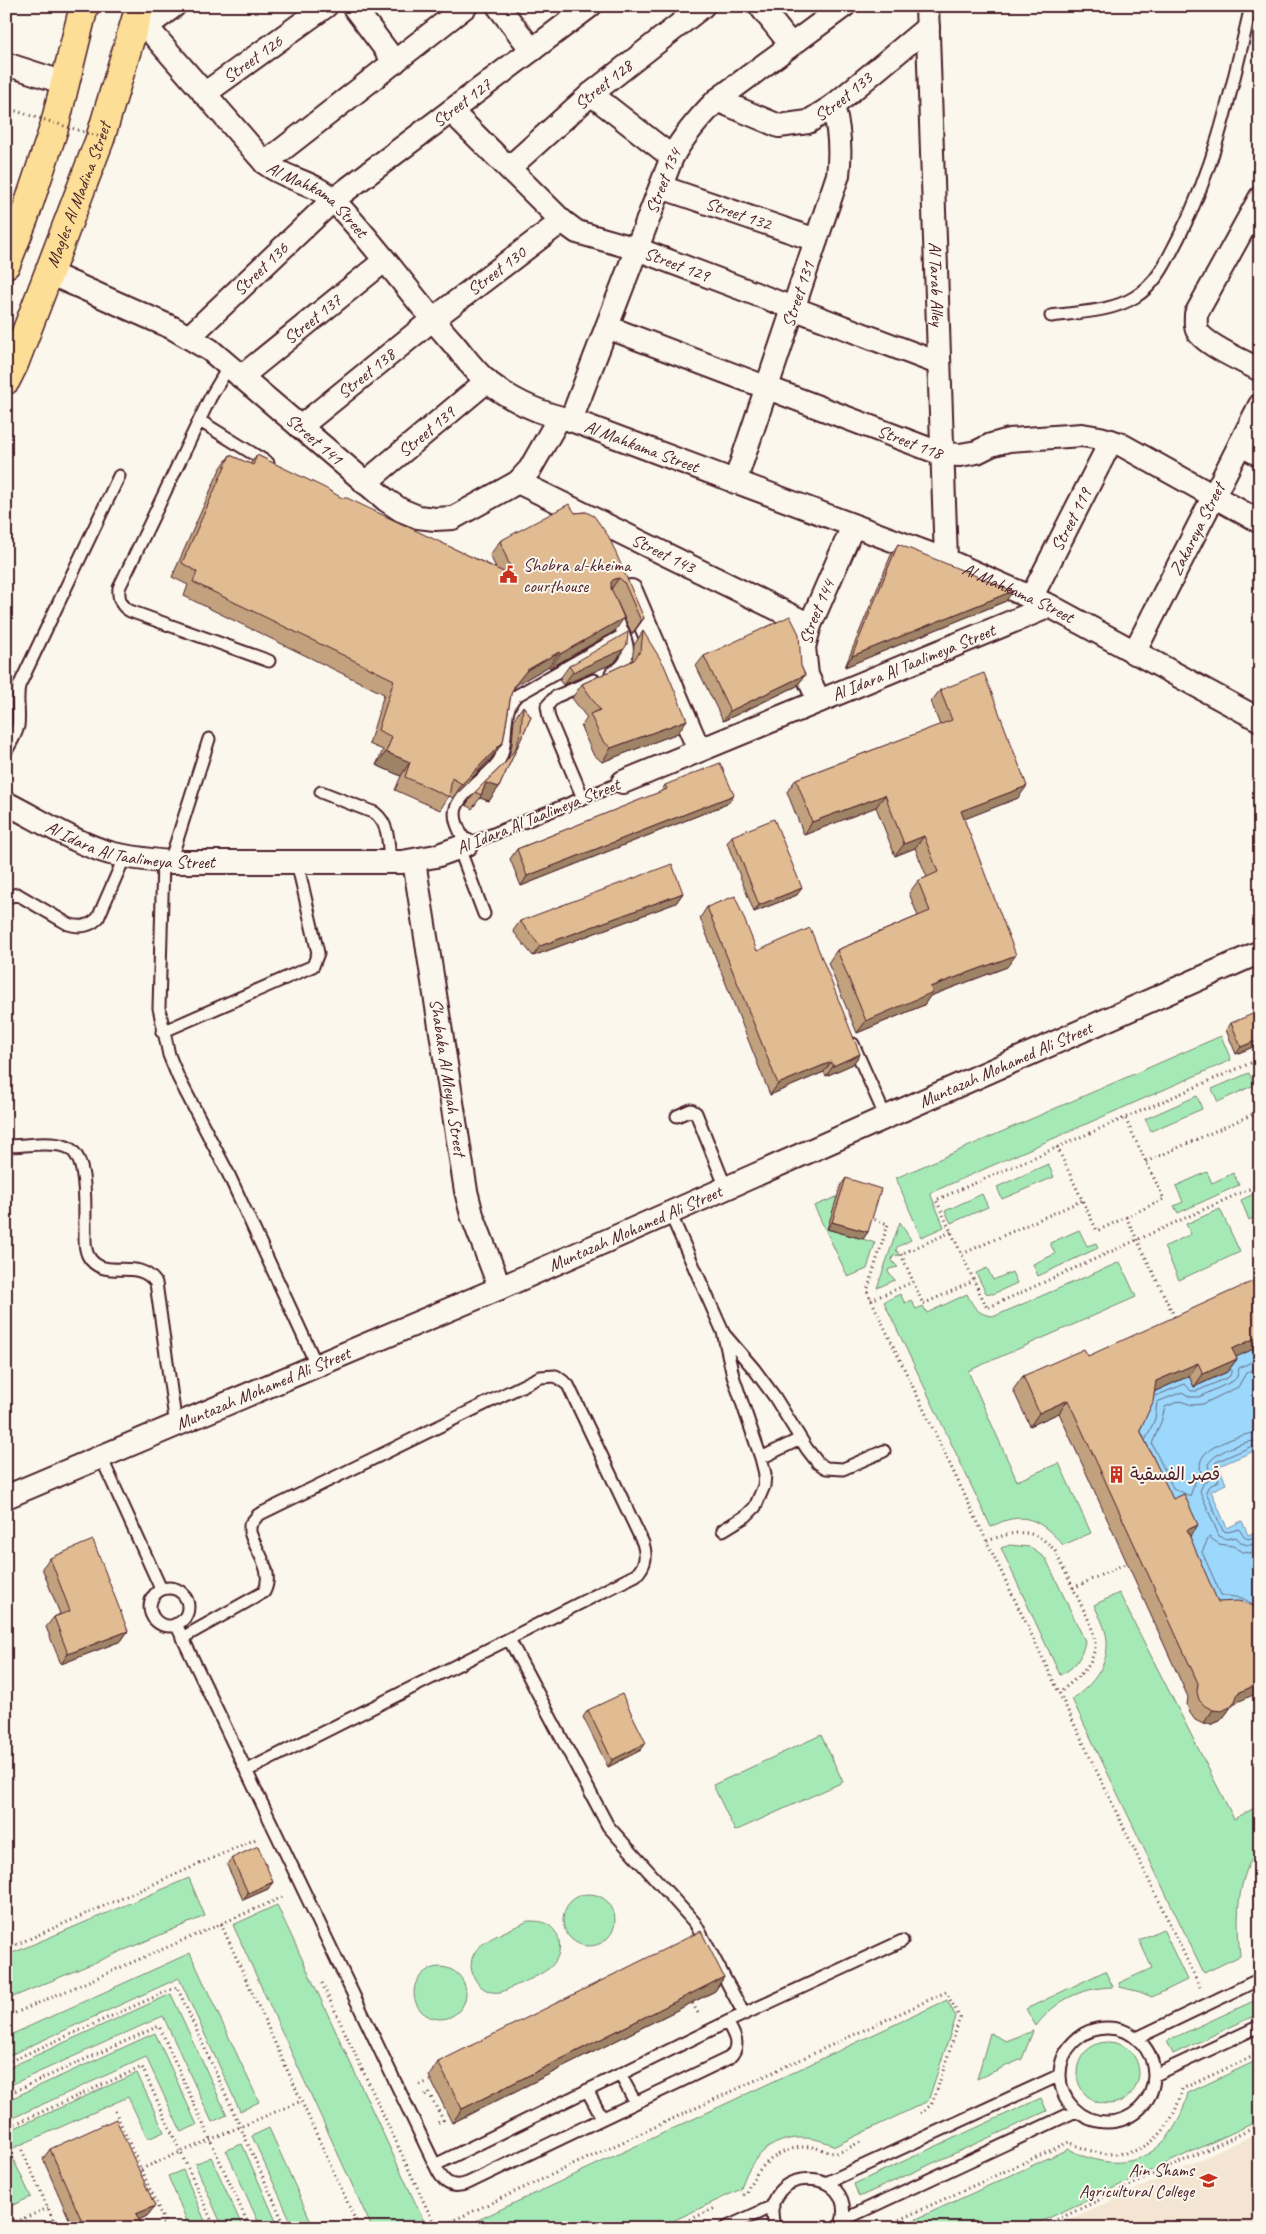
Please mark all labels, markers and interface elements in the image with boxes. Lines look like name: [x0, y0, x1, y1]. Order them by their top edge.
street label: Street 126: [219, 30, 287, 88]
street label: Street 128: [570, 54, 638, 115]
street label: Street 133: [810, 66, 878, 126]
street label: Street 127: [428, 73, 496, 132]
street label: Magles Al Madina Street: [41, 117, 116, 270]
street label: Street 134: [640, 143, 687, 217]
street label: Al Mahkama Street: [263, 156, 374, 243]
street label: Street 132: [703, 192, 776, 236]
street label: Street 136: [229, 237, 294, 300]
street label: Street 130: [463, 240, 532, 300]
street label: Al Tarab Alley: [924, 241, 949, 328]
street label: Street 129: [641, 242, 714, 287]
street label: Street 131: [777, 258, 819, 330]
street label: Street 137: [279, 289, 346, 349]
street label: Street 138: [333, 342, 401, 403]
street label: Street 139: [393, 400, 461, 462]
street label: Street 141: [282, 409, 348, 470]
street label: Al Mahkama Street: [582, 415, 704, 478]
street label: Street 118: [874, 420, 947, 465]
street label: Zakareya Street: [1164, 477, 1231, 579]
street label: Street 119: [1046, 483, 1097, 555]
street label: Street 143: [628, 528, 701, 579]
place label: Shobra al-kheima courthouse: [523, 554, 632, 597]
street label: Al Mahkama Street: [959, 558, 1079, 629]
public building icon: Shobra al-kheima courthouse: [499, 565, 519, 585]
street label: Street 144: [794, 575, 840, 647]
street label: Al Idara Al Taalimeya Street: [829, 618, 1000, 706]
street label: Al Idara Al Taalimeya Street: [453, 772, 625, 859]
street label: Al Idara Al Taalimeya Street: [42, 815, 217, 873]
street label: Shabaka Al Meyah Street: [425, 997, 472, 1160]
street label: Muntazah Mohamed Ali Street: [915, 1016, 1097, 1112]
street label: Muntazah Mohamed Ali Street: [545, 1180, 727, 1276]
street label: Muntazah Mohamed Ali Street: [172, 1341, 355, 1435]
place label: قصر الفسقية: [1130, 1463, 1220, 1485]
building icon: قصر الفسقية: [1106, 1464, 1126, 1484]
place label: Ain Shams Agricultural College: [1079, 2159, 1196, 2202]
school or university icon: Ain Shams Agricultural College: [1198, 2170, 1218, 2190]

